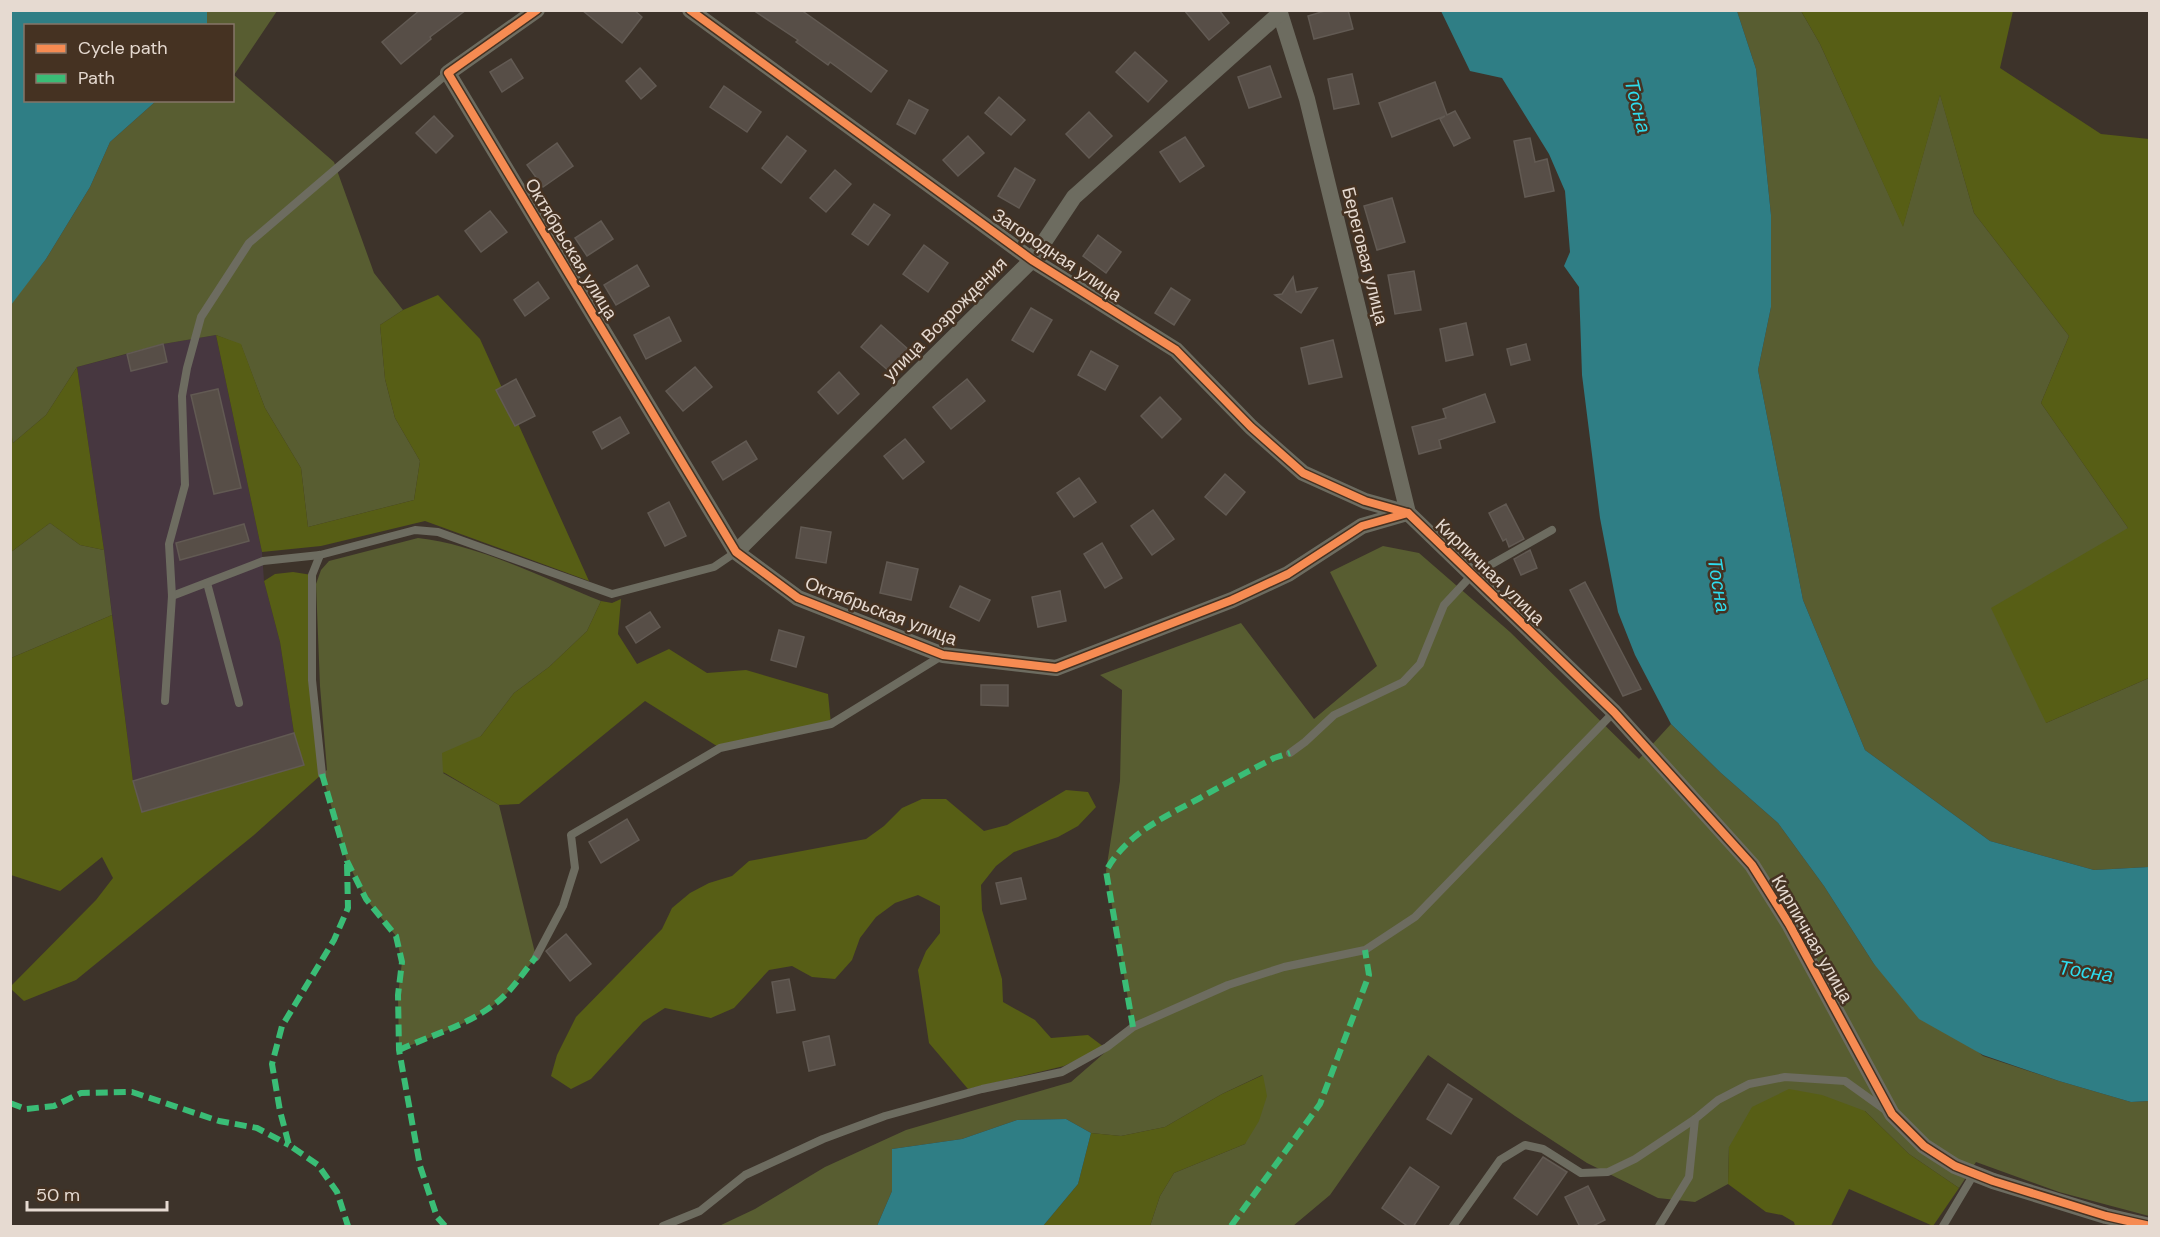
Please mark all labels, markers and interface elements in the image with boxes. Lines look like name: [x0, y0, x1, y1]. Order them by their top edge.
legend: [24, 24, 234, 102]
text: Cycle path: [78, 36, 168, 60]
text: Path: [78, 66, 115, 90]
water label: Тосна: [1619, 76, 1657, 136]
street label: Октябрьская улица: [519, 174, 623, 325]
street label: Береговая улица: [1336, 184, 1394, 328]
street label: Загородная улица: [988, 203, 1127, 308]
street label: улица Возрождения: [878, 252, 1012, 386]
street label: Кирпичная улица: [1430, 513, 1551, 631]
water label: Тосна: [1702, 556, 1736, 614]
street label: Октябрьская улица: [802, 571, 961, 651]
street label: Кирпичная улица: [1766, 871, 1859, 1008]
water label: Тосна: [2057, 954, 2115, 988]
scale bar: [27, 1174, 166, 1212]
text: 50 m: [36, 1183, 80, 1207]

